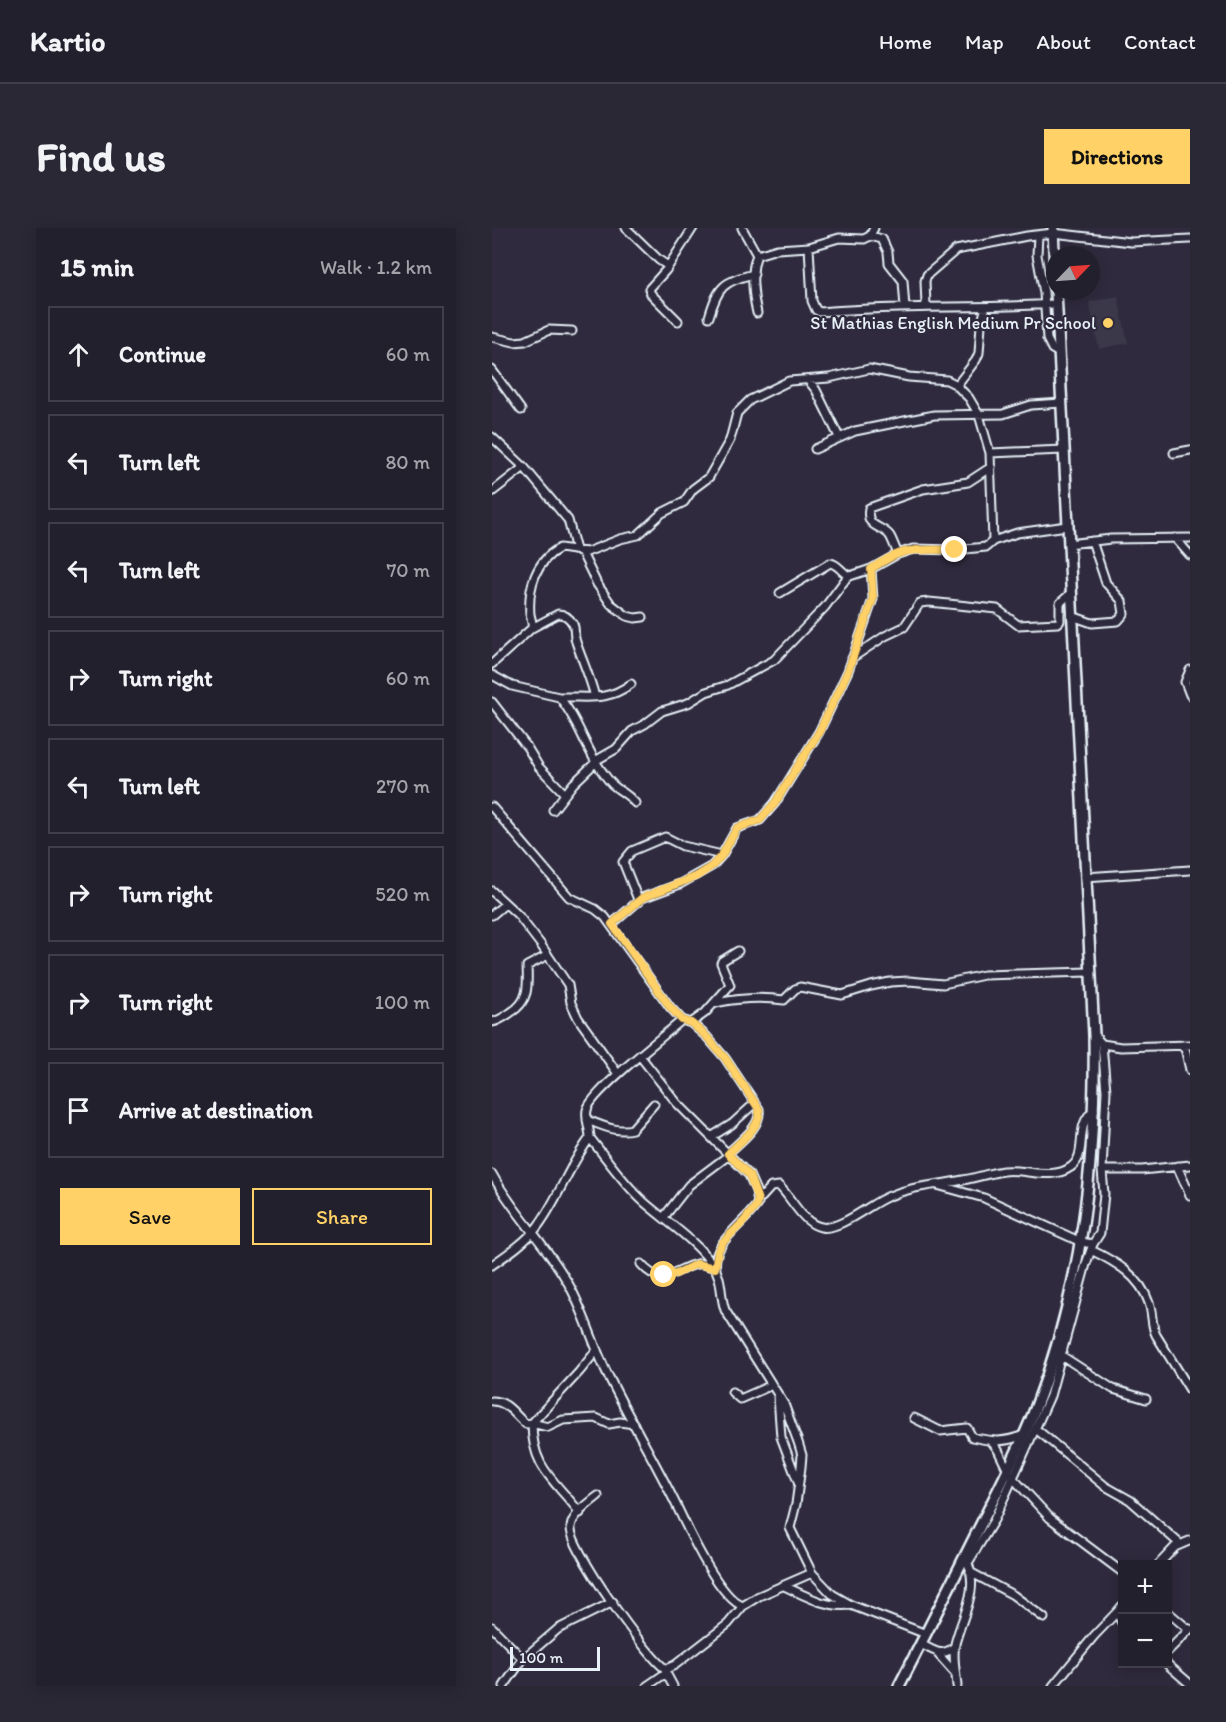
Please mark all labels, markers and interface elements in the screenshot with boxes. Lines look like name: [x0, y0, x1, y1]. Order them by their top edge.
text: Kartio: [30, 24, 105, 58]
text: Home: [879, 29, 932, 54]
text: Map: [965, 29, 1004, 54]
text: About: [1037, 29, 1091, 54]
text: Contact: [1124, 29, 1196, 54]
button: Directions: [1044, 129, 1190, 184]
text: Find us: [36, 131, 166, 182]
north arrow: [1046, 246, 1100, 300]
text: 15 min: [60, 251, 134, 283]
text: Walk · 1.2 km: [320, 255, 432, 279]
place label: St Mathias English Medium Pr School: [810, 312, 1096, 334]
marker: St Mathias English Medium Pr School: [1101, 316, 1115, 330]
icon: ahead: [62, 338, 95, 371]
text: Continue: [119, 341, 206, 368]
text: 60 m: [386, 342, 430, 366]
icon: left: [62, 446, 95, 479]
text: Turn left: [119, 449, 200, 476]
text: 80 m: [385, 450, 430, 474]
route end: [941, 536, 967, 562]
icon: left: [62, 554, 95, 587]
text: Turn left: [119, 557, 200, 584]
text: 70 m: [386, 558, 430, 582]
icon: right: [62, 662, 95, 695]
text: Turn right: [119, 665, 213, 692]
text: 60 m: [386, 666, 430, 690]
icon: left: [62, 770, 95, 803]
text: Turn left: [119, 773, 200, 800]
text: 270 m: [376, 774, 430, 798]
icon: right: [62, 878, 95, 911]
text: Turn right: [119, 881, 213, 908]
text: 520 m: [375, 882, 430, 906]
icon: right: [62, 986, 95, 1019]
text: Turn right: [119, 989, 213, 1016]
text: 100 m: [375, 990, 430, 1014]
icon: arrive: [62, 1094, 95, 1127]
text: Arrive at destination: [119, 1097, 313, 1124]
button: Save: [60, 1188, 240, 1245]
button: Share: [252, 1188, 432, 1245]
route start: [650, 1261, 676, 1287]
map controls: [1118, 1560, 1172, 1668]
button: +: [1118, 1560, 1172, 1614]
button: −: [1118, 1614, 1172, 1668]
scale bar: [510, 1644, 600, 1672]
text: 100 m: [519, 1648, 563, 1667]

